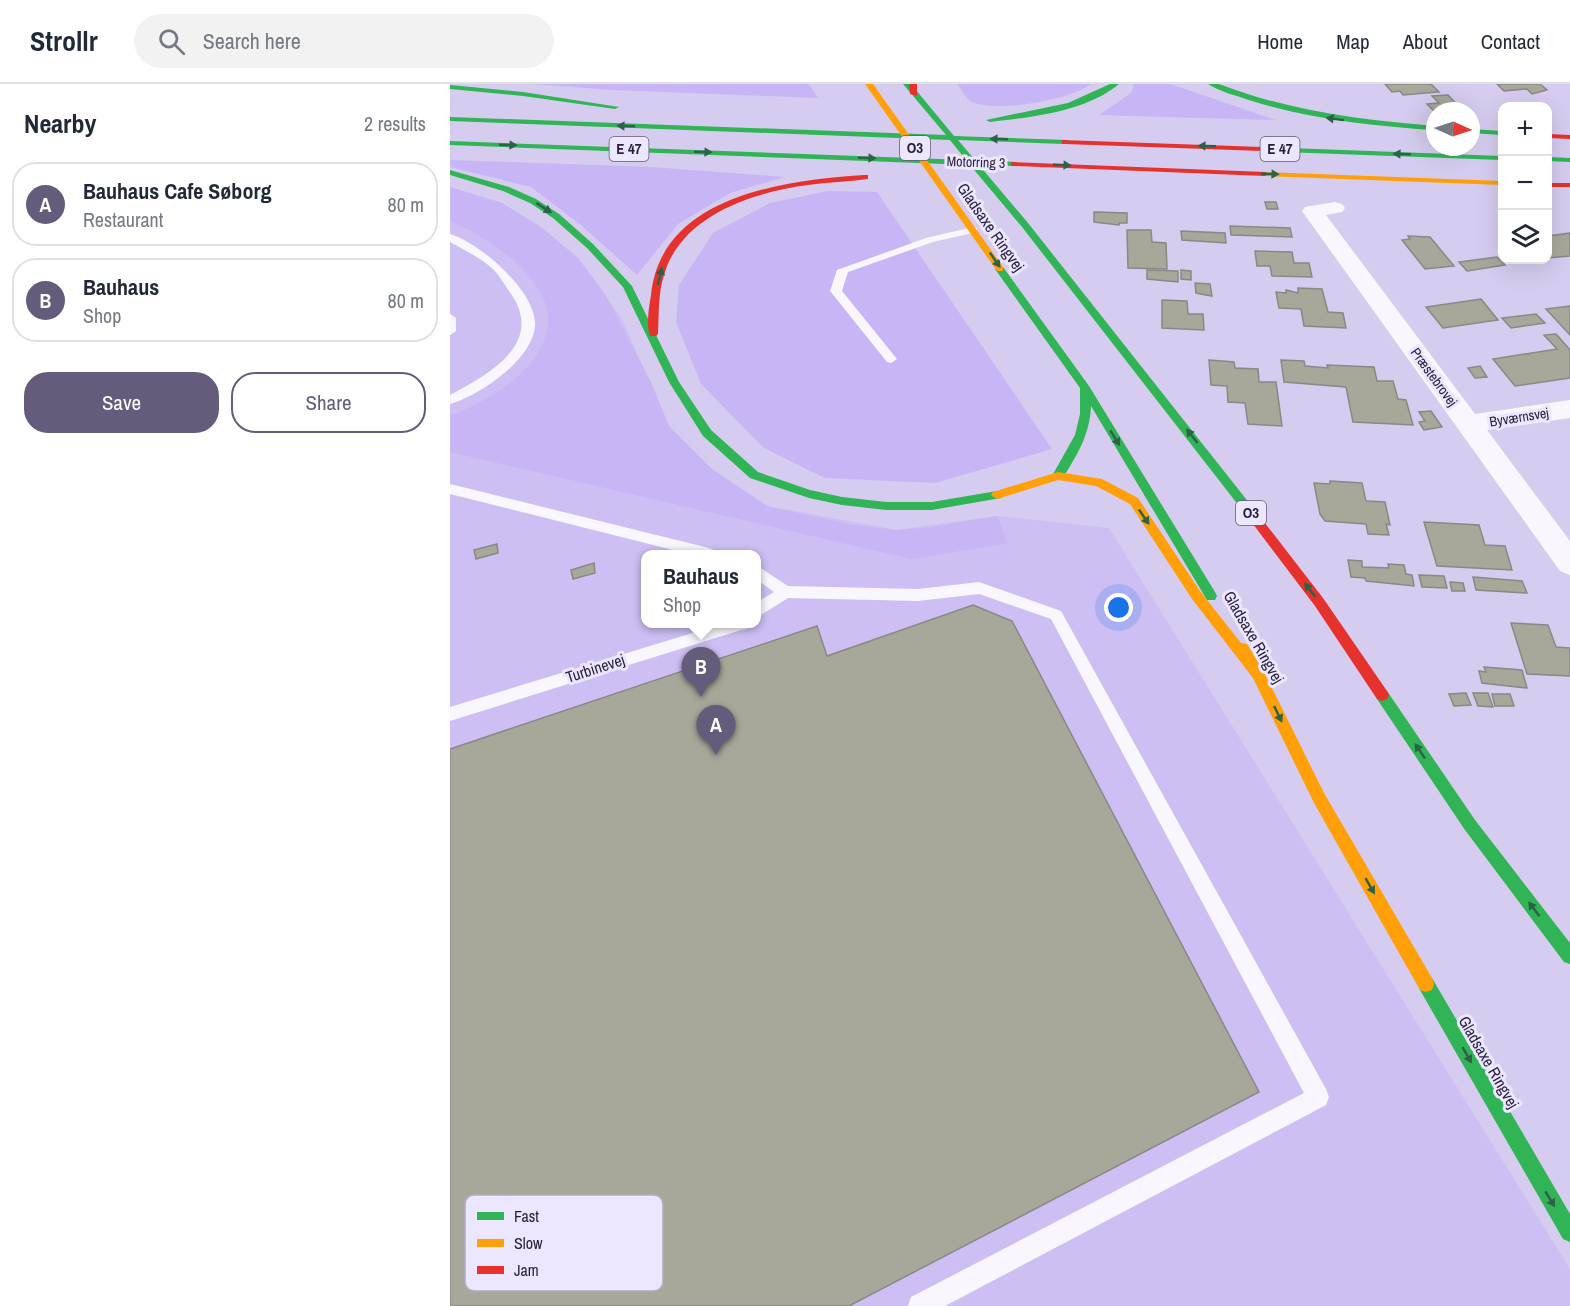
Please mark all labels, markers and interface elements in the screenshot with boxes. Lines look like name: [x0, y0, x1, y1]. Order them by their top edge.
search box: [134, 14, 554, 68]
text: Strollr: [30, 22, 98, 60]
icon: search: [155, 25, 188, 58]
text: Search here: [203, 26, 301, 56]
text: Home: [1257, 27, 1303, 56]
text: Map: [1336, 27, 1370, 56]
text: About: [1403, 27, 1448, 56]
text: Contact: [1481, 27, 1540, 56]
north arrow: [1426, 102, 1480, 156]
map controls: [1498, 102, 1552, 264]
button: +: [1498, 102, 1552, 156]
text: Nearby: [24, 106, 96, 141]
text: 2 results: [364, 110, 426, 137]
one-way arrow: [1325, 114, 1344, 124]
one-way arrow: [616, 121, 635, 130]
one-way arrow: [989, 134, 1008, 143]
road number: O3: [900, 136, 930, 160]
road number: E 47: [610, 137, 648, 161]
road number: E 47: [1260, 137, 1300, 161]
one-way arrow: [499, 140, 518, 150]
one-way arrow: [1198, 142, 1217, 151]
one-way arrow: [694, 147, 713, 156]
one-way arrow: [1393, 149, 1412, 158]
street label: Motorring 3: [946, 152, 1006, 172]
one-way arrow: [857, 153, 876, 162]
button: −: [1498, 156, 1552, 210]
one-way arrow: [1052, 161, 1071, 170]
one-way arrow: [1261, 169, 1280, 178]
text: Bauhaus Cafe Søborg: [83, 176, 271, 206]
street label: Gladsaxe Ringvej: [952, 178, 1030, 276]
text: A: [40, 191, 51, 218]
text: 80 m: [388, 191, 424, 218]
one-way arrow: [535, 202, 552, 213]
text: Restaurant: [83, 206, 163, 233]
button: layers: [1498, 210, 1552, 264]
one-way arrow: [989, 252, 1001, 268]
one-way arrow: [655, 267, 665, 286]
text: Bauhaus: [83, 272, 159, 302]
text: B: [40, 287, 51, 314]
text: 80 m: [388, 287, 424, 314]
text: Shop: [83, 302, 121, 329]
street label: Præstebrovej: [1407, 344, 1461, 410]
button: Save: [24, 372, 219, 433]
button: Share: [231, 372, 426, 433]
street label: Byværnsvej: [1488, 403, 1550, 431]
one-way arrow: [1186, 428, 1198, 443]
one-way arrow: [1110, 430, 1121, 446]
road number: O3: [1236, 501, 1266, 525]
one-way arrow: [1138, 509, 1149, 525]
popup: [641, 550, 761, 628]
text: Bauhaus: [663, 561, 739, 591]
one-way arrow: [1305, 583, 1317, 598]
street label: Gladsaxe Ringvej: [1219, 587, 1289, 687]
text: Shop: [663, 591, 701, 618]
your location: [1104, 593, 1133, 622]
street label: Turbinevej: [563, 648, 627, 688]
pin: B: [682, 648, 720, 697]
pin: A: [696, 706, 736, 755]
one-way arrow: [1273, 706, 1282, 723]
one-way arrow: [1414, 744, 1426, 760]
one-way arrow: [1364, 878, 1375, 894]
one-way arrow: [1529, 902, 1541, 917]
street label: Gladsaxe Ringvej: [1454, 1012, 1524, 1112]
one-way arrow: [1462, 1047, 1472, 1064]
one-way arrow: [1545, 1191, 1555, 1208]
legend: [465, 1195, 663, 1291]
text: Fast: [514, 1205, 539, 1227]
text: Slow: [514, 1232, 543, 1254]
text: Jam: [514, 1259, 539, 1281]

